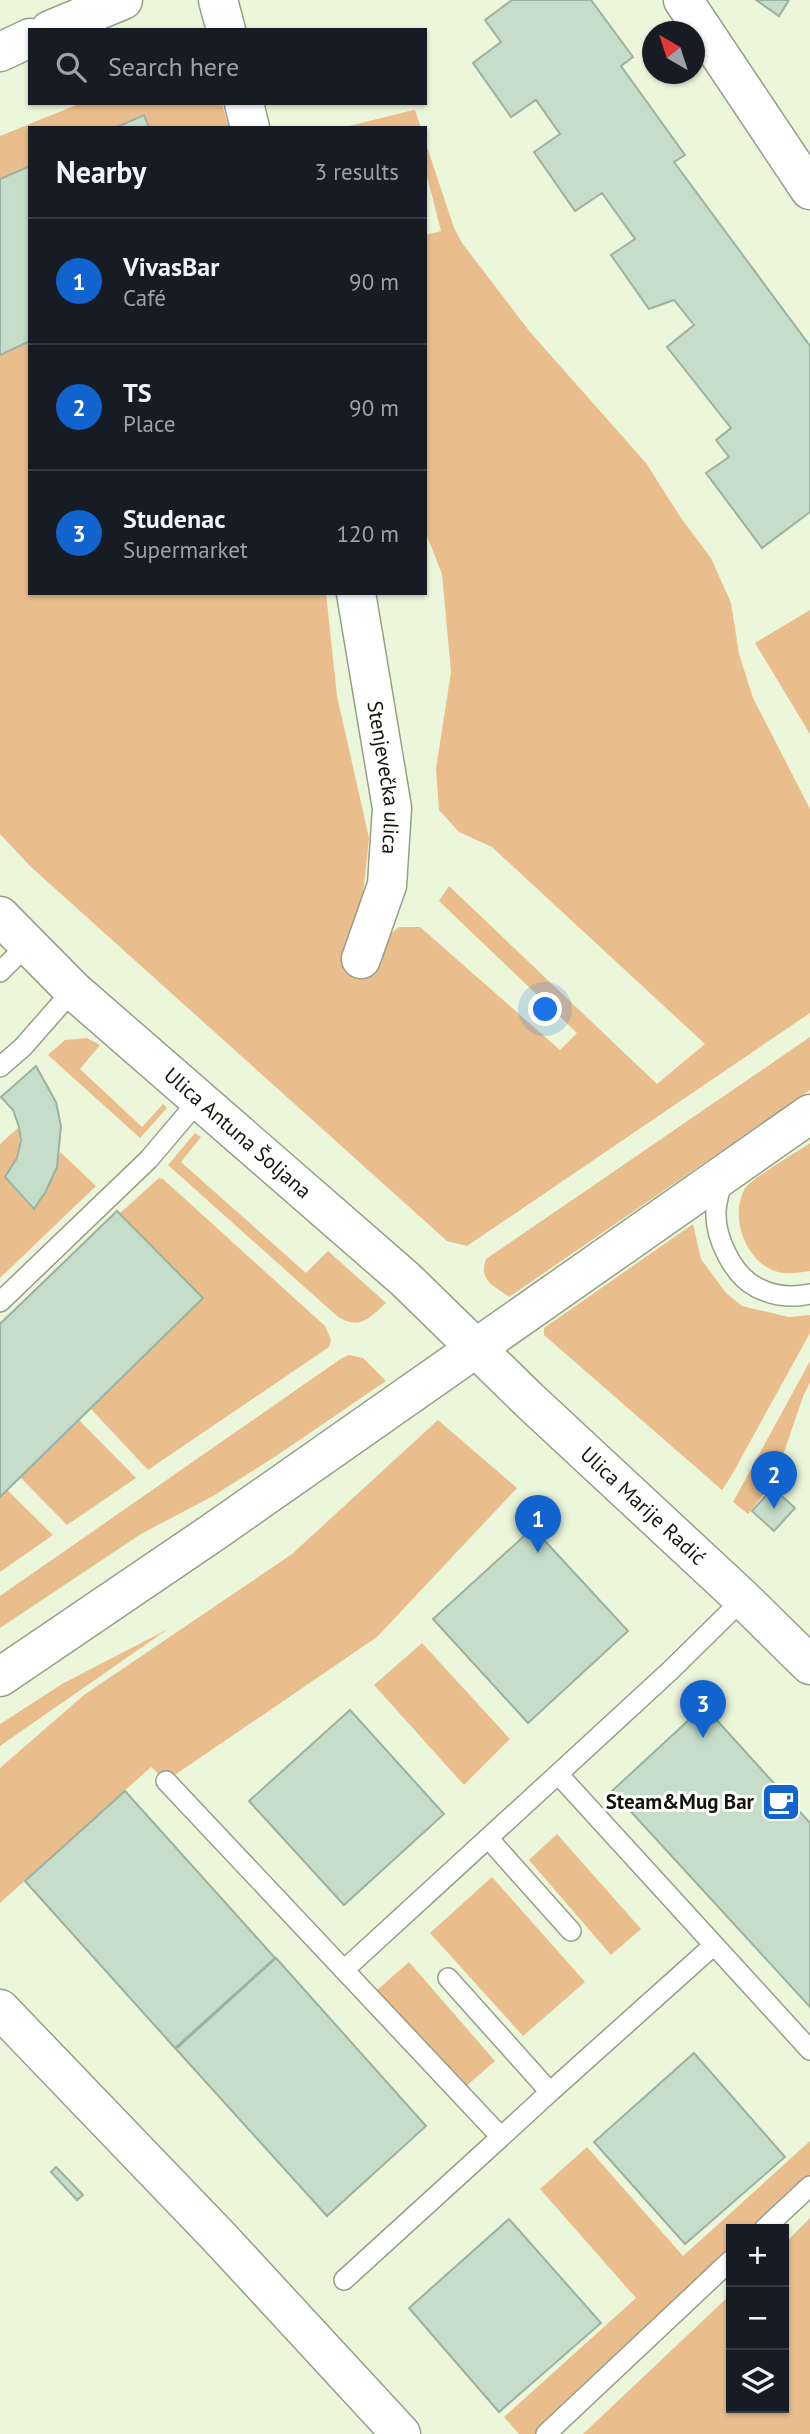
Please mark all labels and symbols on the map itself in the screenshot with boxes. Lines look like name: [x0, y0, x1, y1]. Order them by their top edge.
north arrow: [642, 21, 705, 84]
street label: Stenjevečka ulica: [361, 699, 406, 855]
your location: [528, 992, 562, 1026]
street label: Ulica Antuna Šoljana: [159, 1061, 317, 1204]
street label: Ulica Marije Radić: [575, 1441, 712, 1571]
pin: 2: [751, 1451, 797, 1509]
pin: 1: [515, 1495, 561, 1553]
pin: 3: [680, 1680, 726, 1738]
cafe icon: Steam&Mug Bar: [760, 1781, 802, 1823]
place label: Steam&Mug Bar: [606, 1788, 755, 1815]

